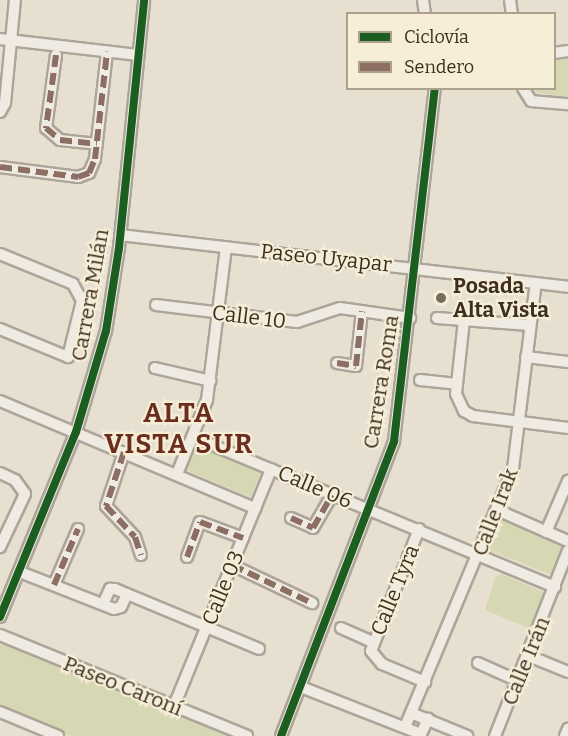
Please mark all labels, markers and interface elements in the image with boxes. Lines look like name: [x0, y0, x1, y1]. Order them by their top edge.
legend: [346, 12, 556, 90]
text: Ciclovía: [404, 26, 469, 48]
text: Sendero: [404, 56, 474, 78]
street label: Carrera Milán: [66, 227, 114, 363]
street label: Paseo Uyapar: [259, 239, 393, 277]
place label: Posada Alta Vista: [453, 273, 549, 323]
marker: Posada Alta Vista: [434, 291, 448, 305]
street label: Calle 10: [211, 300, 287, 334]
street label: Carrera Roma: [358, 313, 404, 451]
district label: ALTA VISTA SUR: [104, 397, 254, 460]
street label: Calle 06: [274, 460, 356, 514]
street label: Calle Irak: [467, 465, 523, 559]
street label: Calle Tyra: [365, 541, 425, 639]
street label: Calle 03: [197, 547, 249, 629]
street label: Calle Irán: [497, 613, 555, 709]
street label: Paseo Caroní: [60, 651, 186, 721]

